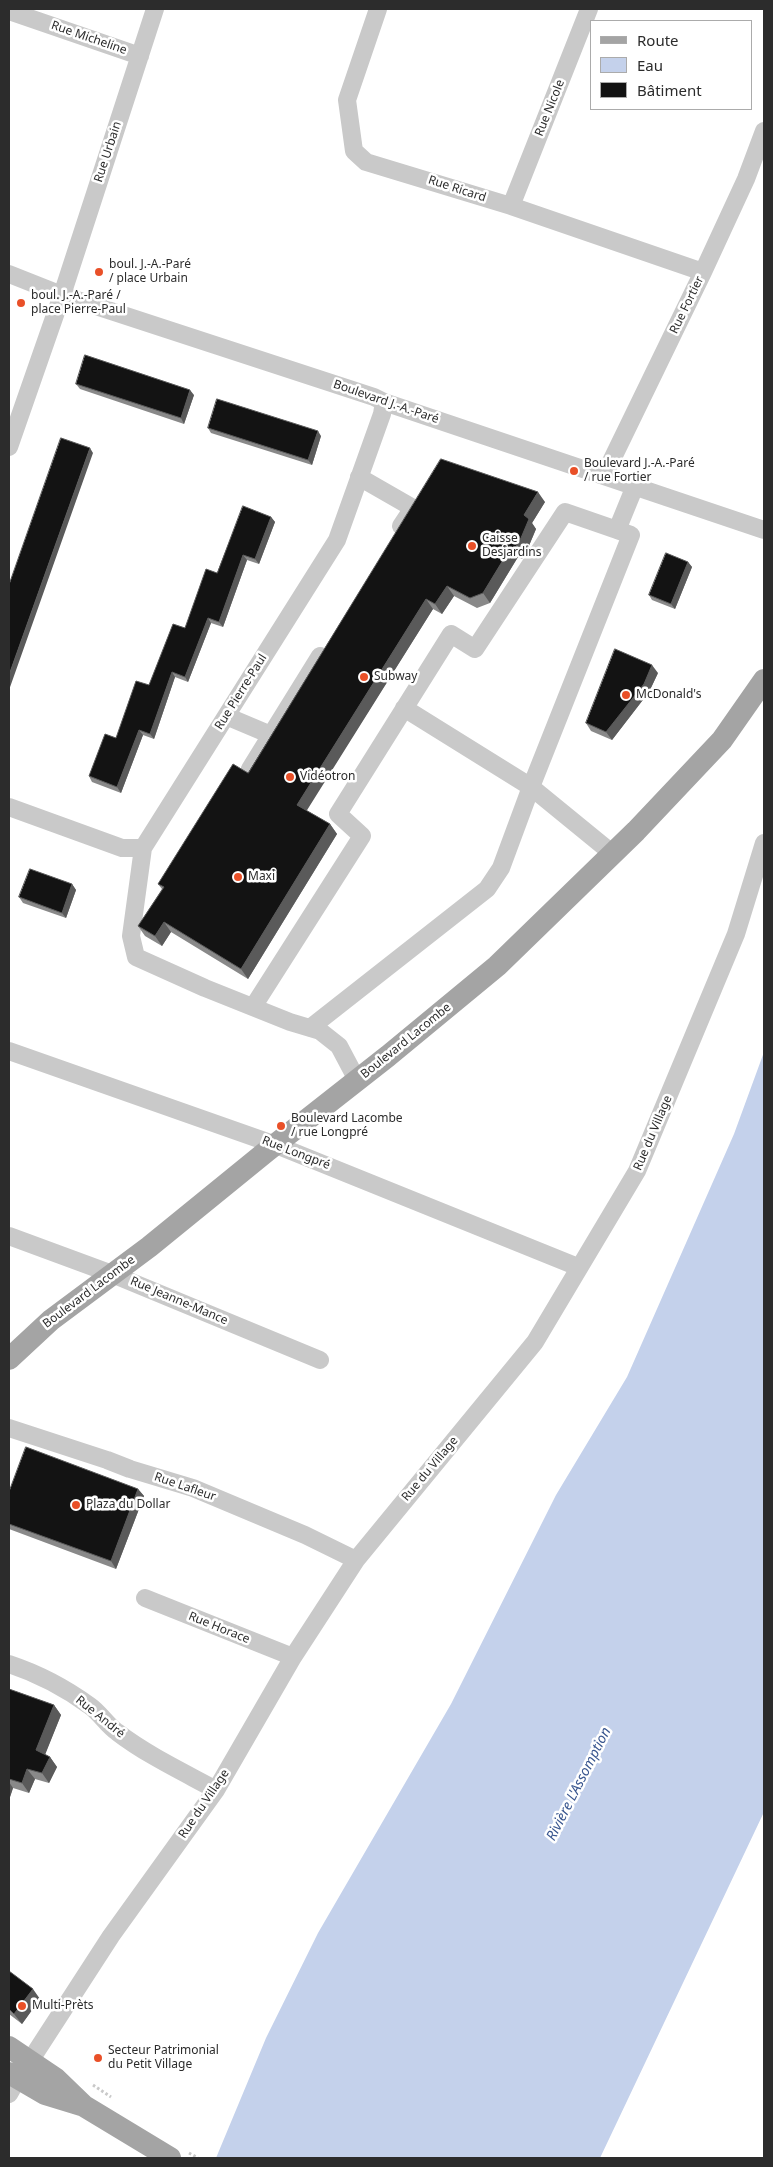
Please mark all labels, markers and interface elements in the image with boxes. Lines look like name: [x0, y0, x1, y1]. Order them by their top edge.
street label: Rue Micheline: [49, 18, 129, 58]
legend: [590, 20, 753, 110]
text: Route: [637, 30, 679, 50]
text: Eau: [637, 55, 663, 75]
street label: Rue Nicole: [532, 78, 568, 138]
text: Bâtiment: [637, 80, 702, 100]
street label: Rue Urbain: [91, 120, 125, 184]
street label: Rue Ricard: [426, 173, 488, 205]
place label: boul. J.-A.-Paré / place Urbain: [109, 258, 191, 286]
marker: boul. J.-A.-Paré / place Urbain: [93, 266, 105, 278]
street label: Rue Fortier: [667, 274, 707, 336]
place label: boul. J.-A.-Paré / place Pierre-Paul: [31, 289, 126, 317]
marker: boul. J.-A.-Paré / place Pierre-Paul: [15, 297, 27, 309]
street label: Boulevard J.-A.-Paré: [331, 377, 441, 427]
place label: Boulevard J.-A.-Paré / rue Fortier: [584, 457, 695, 485]
marker: Boulevard J.-A.-Paré / rue Fortier: [568, 465, 580, 477]
place label: Caisse Desjardins: [482, 532, 541, 560]
marker: Caisse Desjardins: [466, 540, 478, 552]
street label: Rue Pierre-Paul: [212, 651, 270, 733]
place label: Subway: [374, 670, 417, 684]
marker: Subway: [358, 671, 370, 683]
place label: McDonald's: [636, 688, 701, 702]
marker: McDonald's: [620, 689, 632, 701]
place label: Vidéotron: [300, 770, 355, 784]
marker: Vidéotron: [284, 771, 296, 783]
place label: Maxi: [248, 870, 275, 884]
marker: Maxi: [232, 871, 244, 883]
street label: Boulevard Lacombe: [358, 1000, 454, 1082]
street label: Rue du Village: [631, 1093, 675, 1173]
place label: Boulevard Lacombe / rue Longpré: [291, 1112, 403, 1140]
marker: Boulevard Lacombe / rue Longpré: [275, 1120, 287, 1132]
street label: Rue Longpré: [260, 1133, 332, 1173]
street label: Boulevard Lacombe: [40, 1253, 138, 1331]
street label: Rue Jeanne-Mance: [128, 1274, 230, 1328]
street label: Rue du Village: [399, 1434, 461, 1504]
street label: Rue Lafleur: [152, 1470, 218, 1504]
place label: Plaza du Dollar: [86, 1498, 170, 1512]
marker: Plaza du Dollar: [70, 1499, 82, 1511]
street label: Rue Horace: [186, 1609, 252, 1647]
street label: Rue André: [73, 1693, 127, 1741]
water label: Rivière L'Assomption: [543, 1725, 615, 1843]
street label: Rue du Village: [176, 1767, 232, 1841]
place label: Multi-Prèts: [32, 1999, 94, 2013]
marker: Multi-Prèts: [16, 2000, 28, 2012]
place label: Secteur Patrimonial du Petit Village: [108, 2044, 219, 2072]
marker: Secteur Patrimonial du Petit Village: [92, 2052, 104, 2064]

